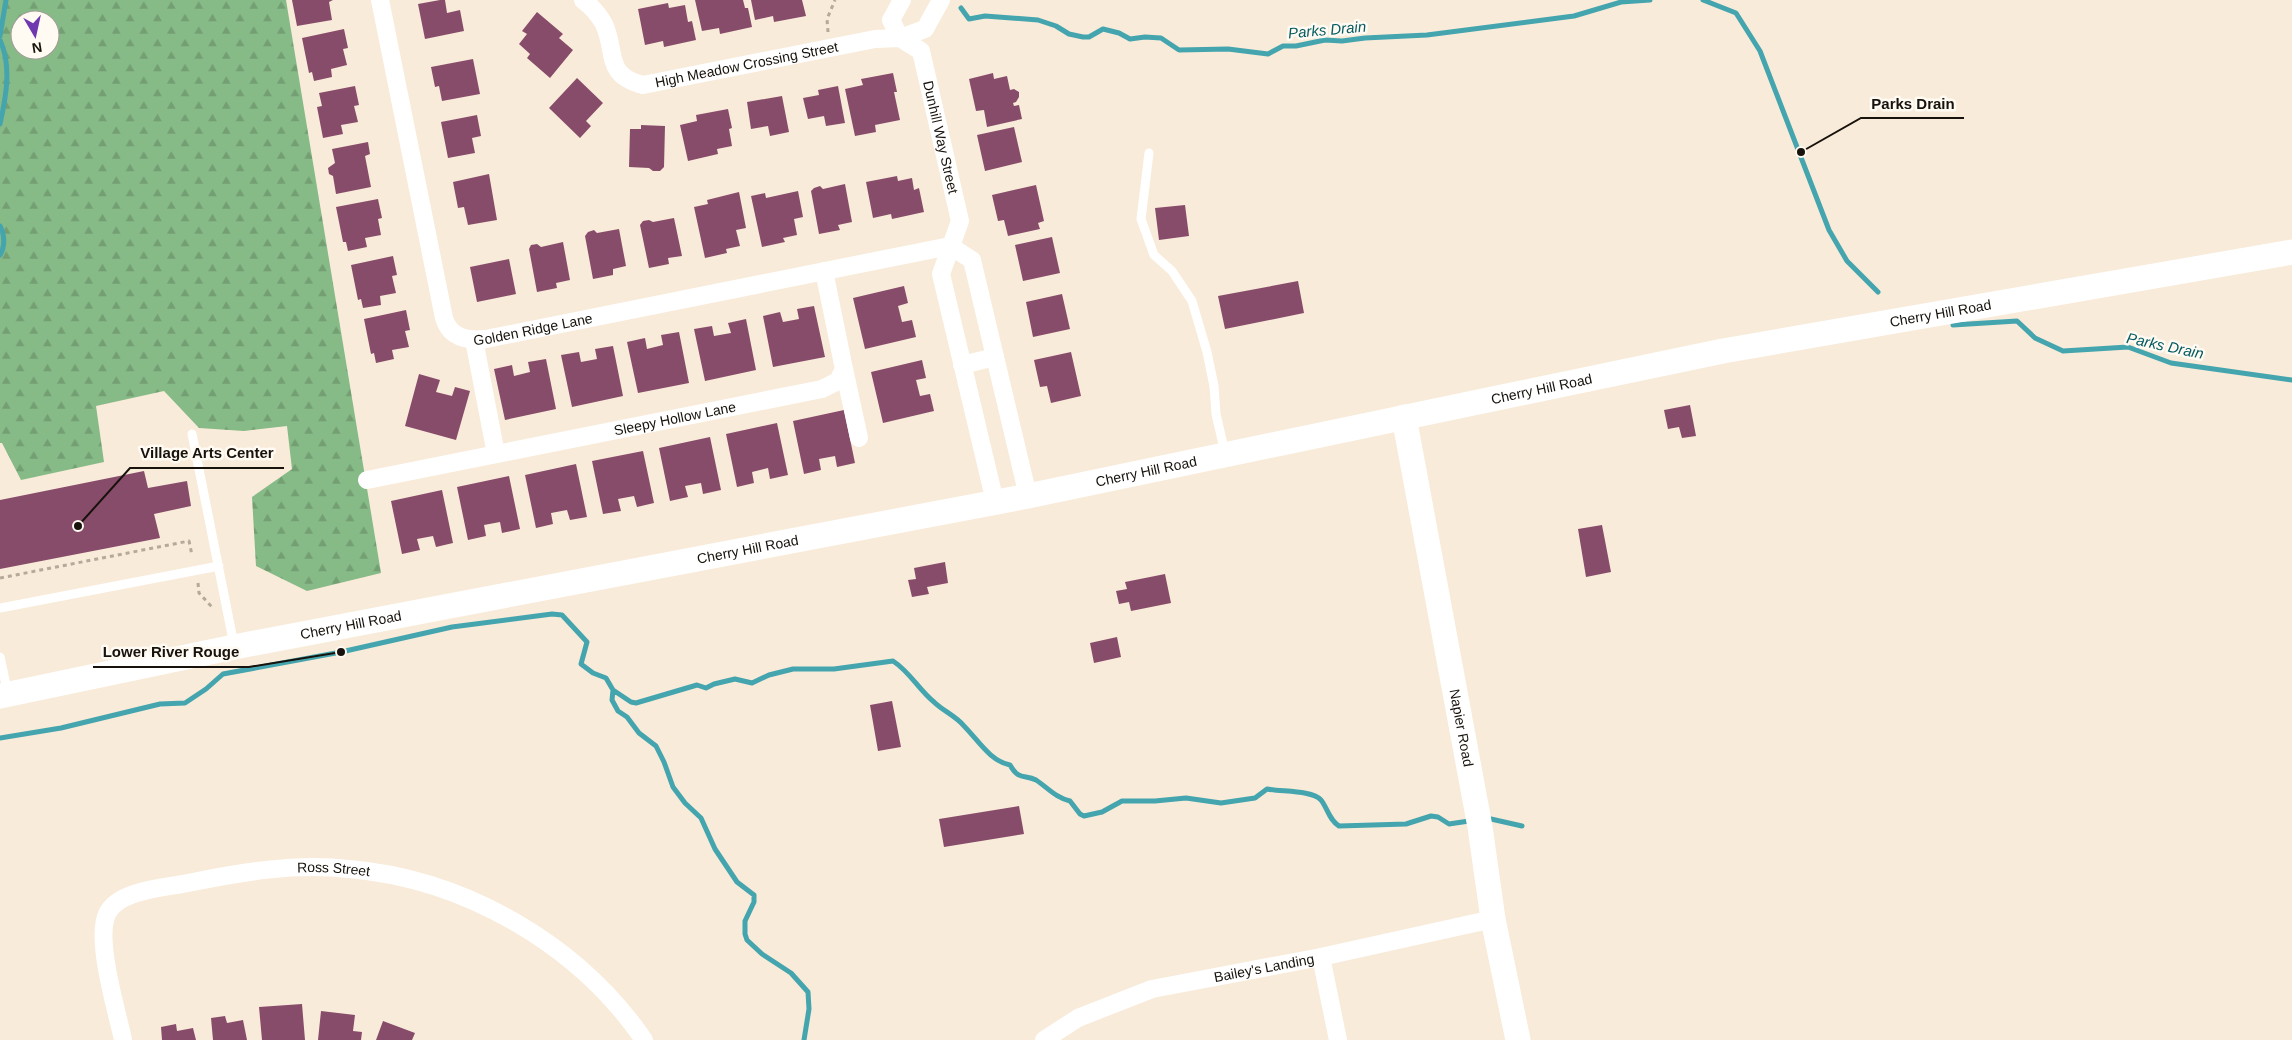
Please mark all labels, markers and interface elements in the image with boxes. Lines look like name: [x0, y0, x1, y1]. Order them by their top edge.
north arrow: [10, 10, 60, 60]
water label: Parks Drain: [1287, 18, 1367, 41]
street label: High Meadow Crossing Street: [654, 38, 840, 90]
text: N: [31, 39, 43, 57]
street label: Dunhill Way Street: [920, 79, 961, 195]
callout: Parks Drain: [1861, 88, 1964, 118]
text: Parks Drain: [1871, 95, 1955, 112]
street label: Cherry Hill Road: [1888, 296, 1993, 330]
street label: Golden Ridge Lane: [473, 310, 594, 348]
water label: Parks Drain: [2125, 329, 2205, 362]
street label: Cherry Hill Road: [1490, 371, 1594, 407]
street label: Sleepy Hollow Lane: [613, 398, 737, 438]
callout: Village Arts Center: [130, 438, 284, 468]
text: Village Arts Center: [140, 444, 274, 461]
street label: Cherry Hill Road: [1094, 453, 1198, 490]
street label: Cherry Hill Road: [696, 532, 800, 567]
street label: Cherry Hill Road: [299, 607, 403, 642]
callout: Lower River Rouge: [93, 637, 249, 667]
text: Lower River Rouge: [103, 643, 239, 660]
street label: Napier Road: [1447, 688, 1477, 768]
street label: Ross Street: [297, 859, 371, 879]
street label: Bailey's Landing: [1213, 950, 1315, 985]

